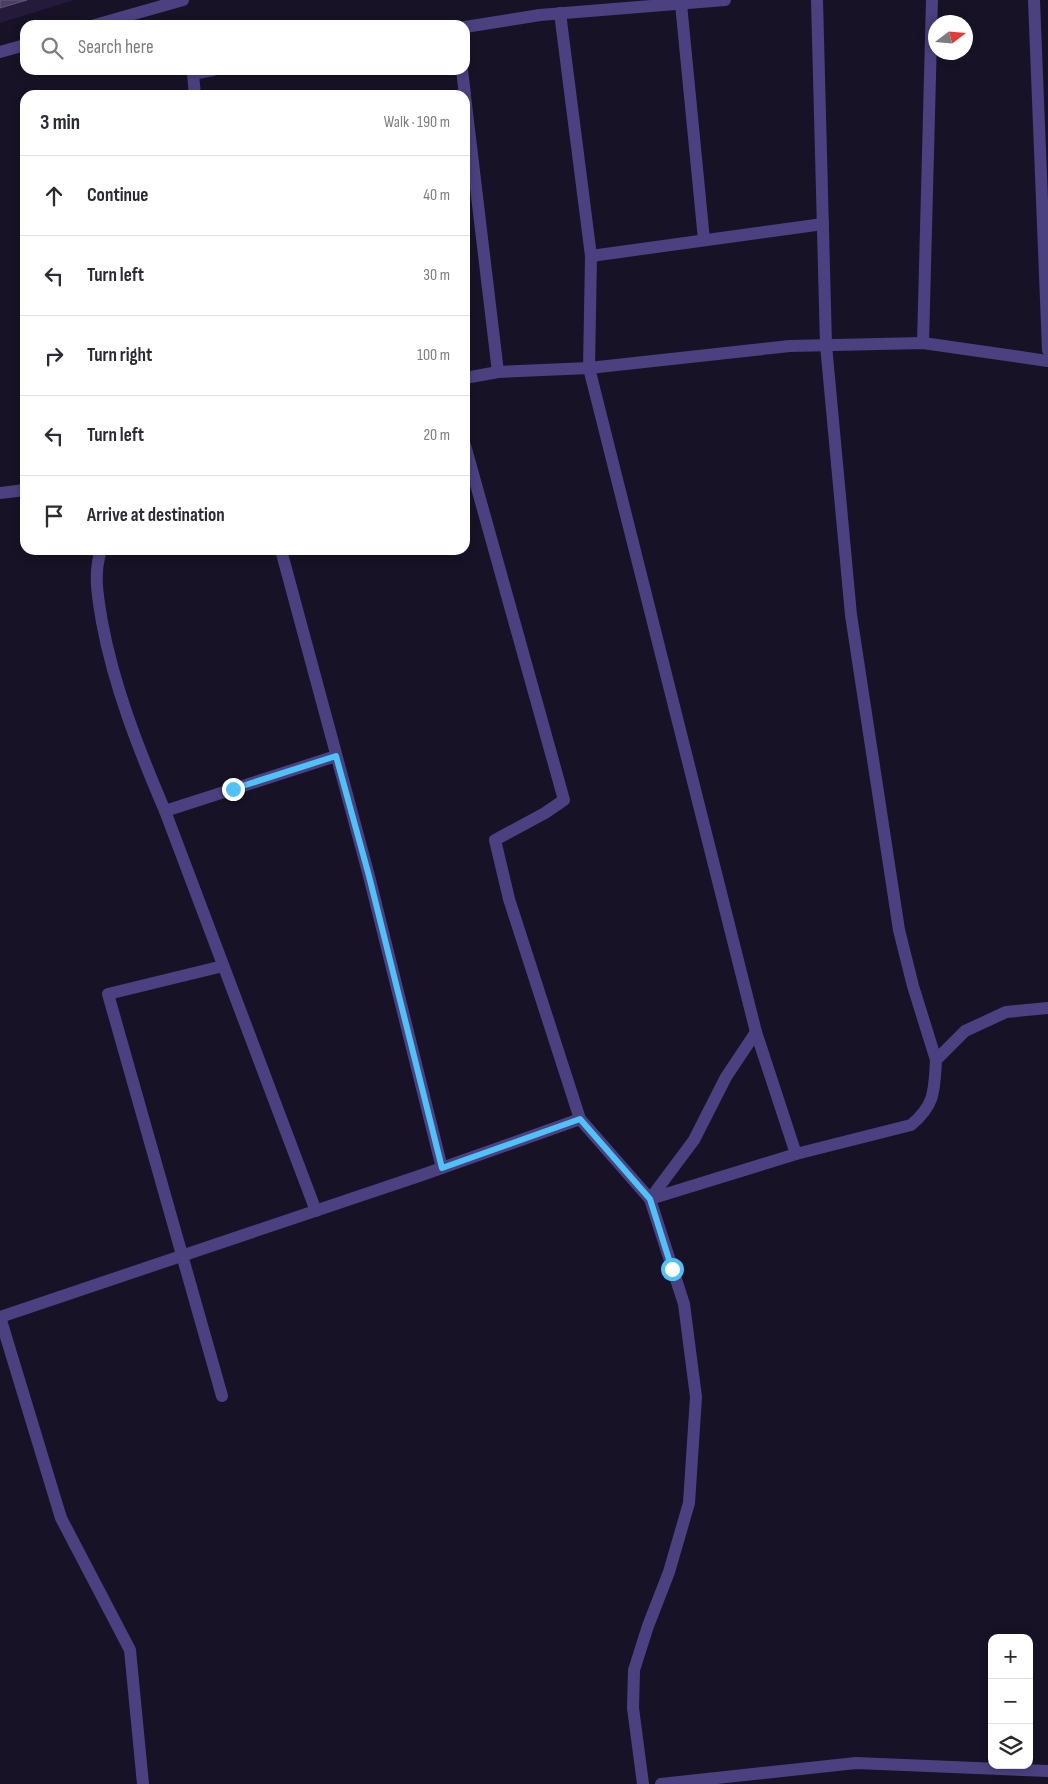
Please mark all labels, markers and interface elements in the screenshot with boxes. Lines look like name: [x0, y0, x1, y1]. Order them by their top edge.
north arrow: [928, 15, 973, 60]
search box: [20, 20, 470, 75]
icon: search: [38, 34, 66, 62]
text: Search here: [78, 36, 154, 59]
text: 3 min: [40, 110, 80, 135]
text: Walk · 190 m: [384, 113, 450, 132]
icon: ahead: [40, 182, 68, 210]
text: Continue: [87, 184, 148, 207]
text: 40 m: [423, 186, 450, 205]
icon: left: [40, 262, 68, 290]
text: Turn left: [87, 264, 144, 287]
text: 30 m: [423, 266, 450, 285]
icon: right: [40, 342, 68, 370]
text: Turn right: [87, 344, 152, 367]
text: 100 m: [417, 346, 450, 365]
icon: left: [40, 422, 68, 450]
text: Turn left: [87, 424, 144, 447]
text: 20 m: [423, 426, 450, 445]
icon: arrive: [40, 502, 68, 530]
text: Arrive at destination: [87, 504, 225, 527]
route end: [222, 778, 245, 801]
route start: [661, 1258, 684, 1281]
map controls: [988, 1634, 1033, 1769]
button: +: [988, 1634, 1033, 1679]
button: −: [988, 1679, 1033, 1724]
button: layers: [988, 1724, 1033, 1769]

